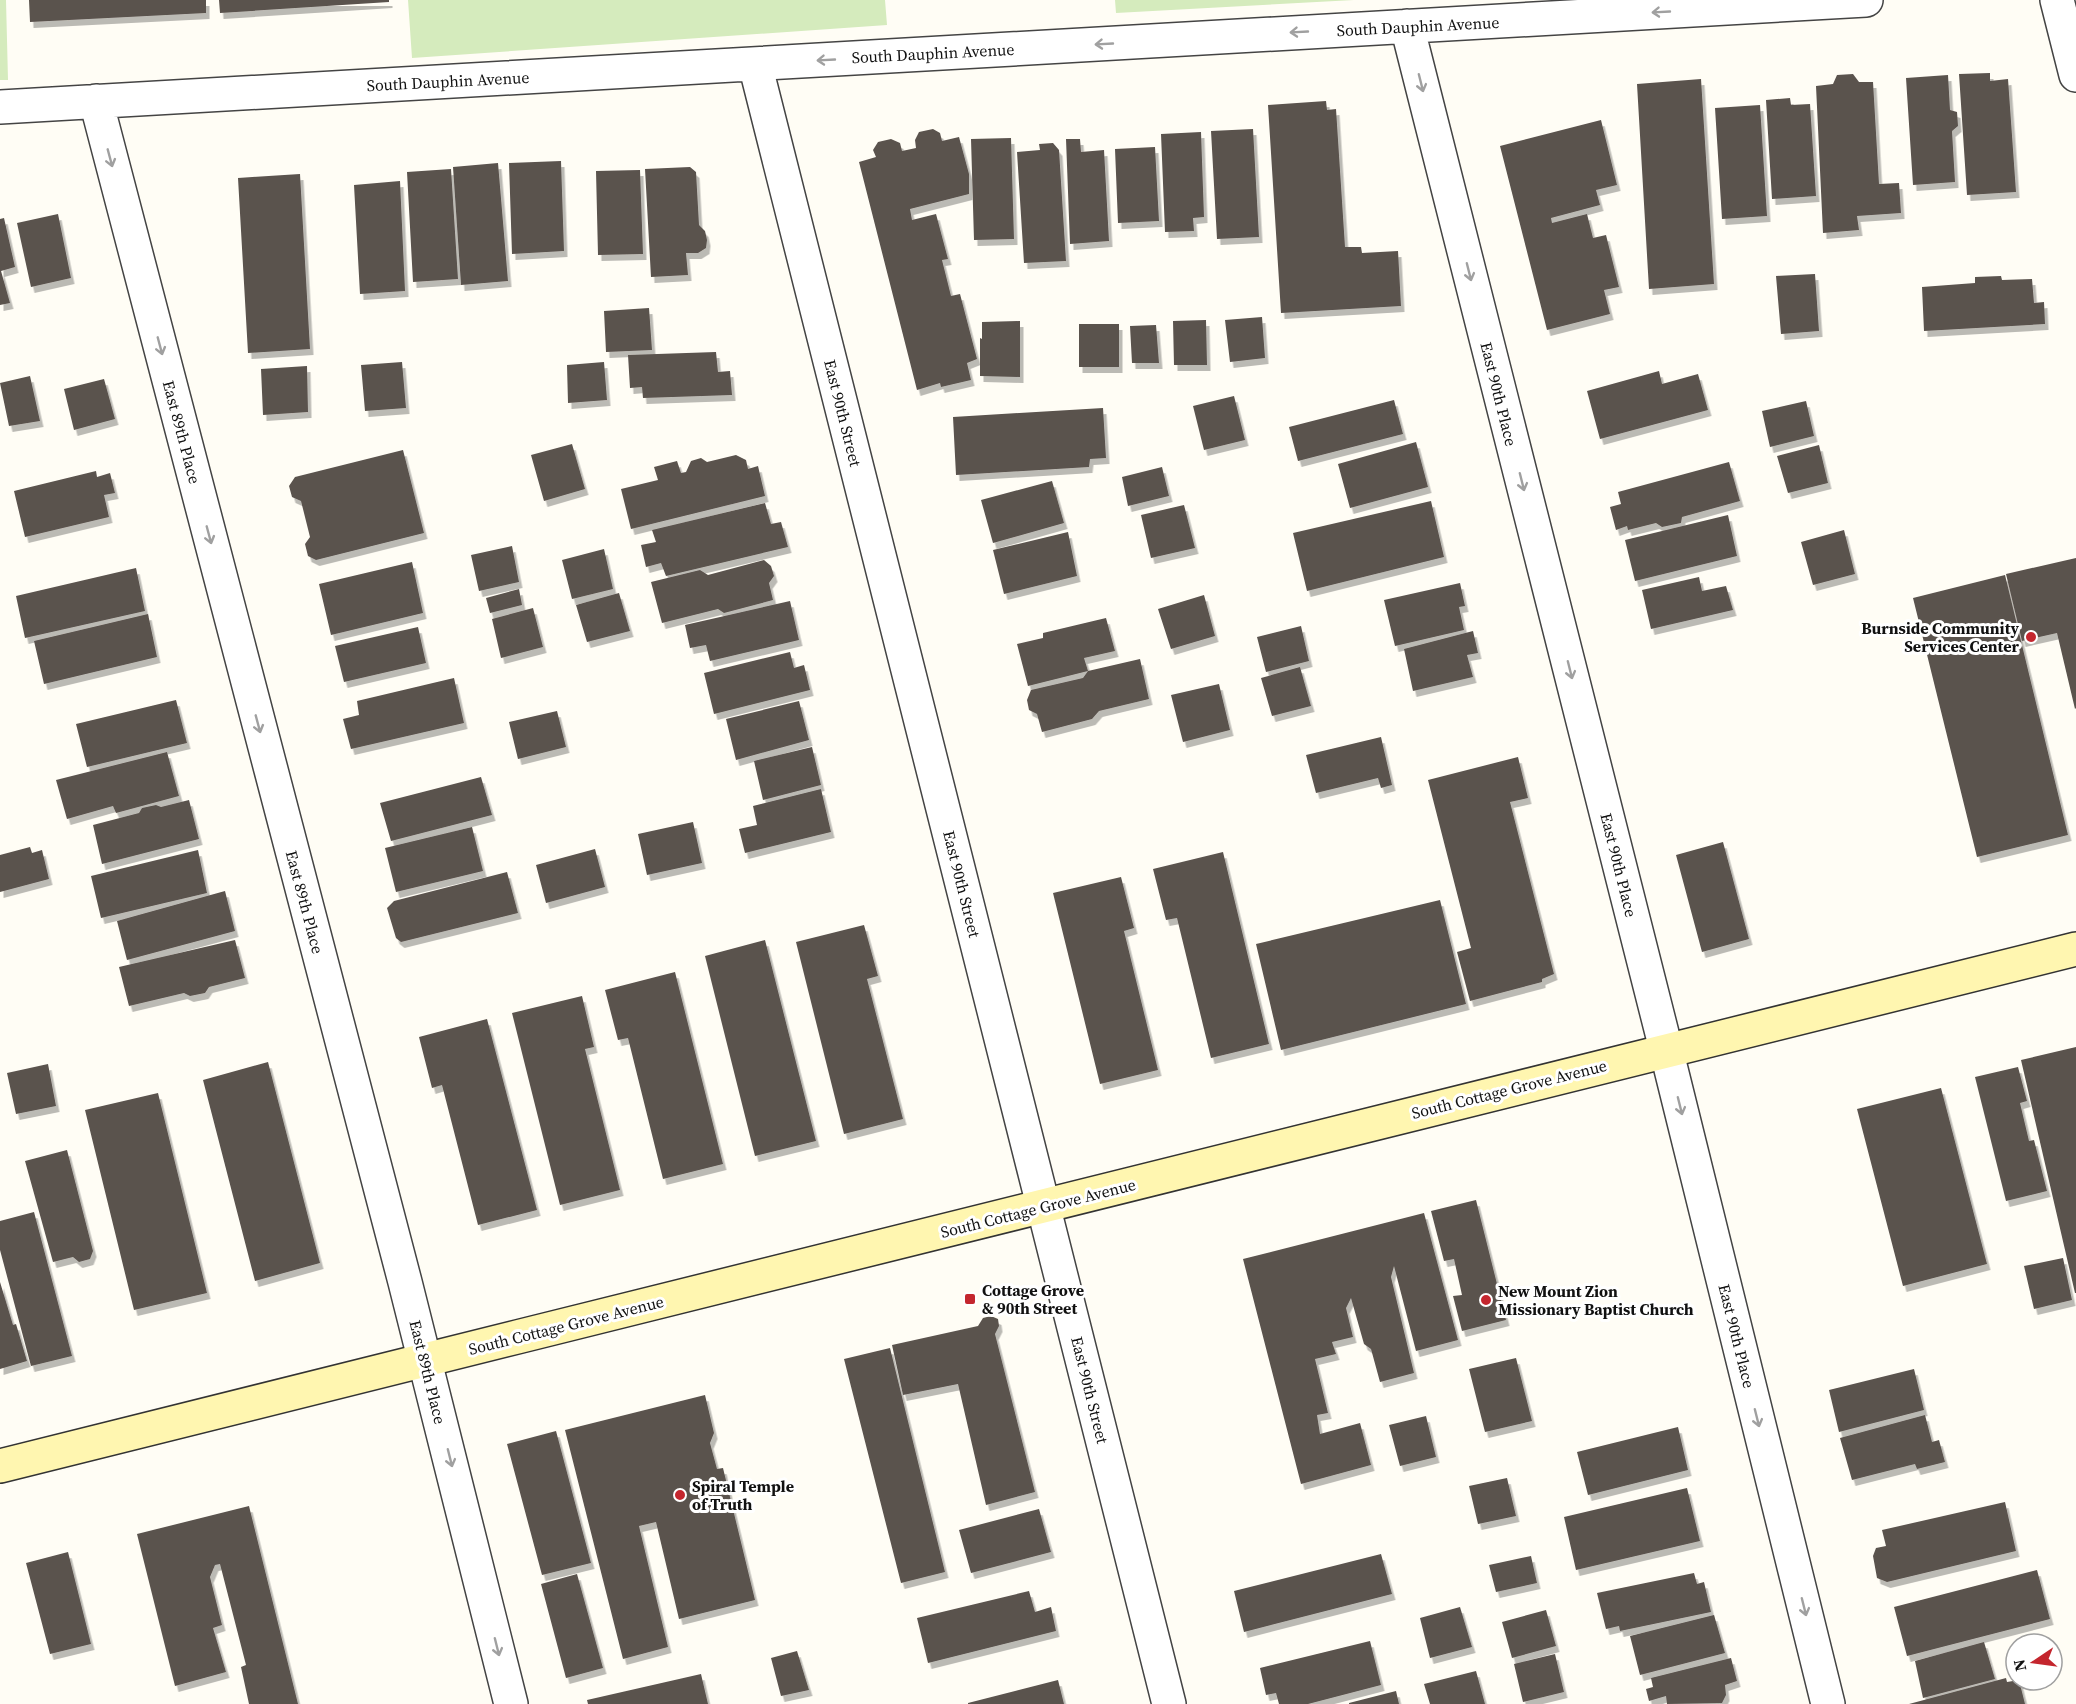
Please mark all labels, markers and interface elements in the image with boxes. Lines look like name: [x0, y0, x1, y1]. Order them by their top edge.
one-way arrow: [1652, 6, 1672, 17]
street label: South Dauphin Avenue: [1336, 11, 1500, 41]
one-way arrow: [1289, 27, 1309, 38]
street label: South Dauphin Avenue: [851, 38, 1015, 68]
one-way arrow: [1095, 38, 1115, 49]
one-way arrow: [816, 54, 836, 65]
street label: South Dauphin Avenue: [366, 66, 530, 96]
one-way arrow: [1415, 73, 1427, 92]
one-way arrow: [105, 148, 117, 167]
one-way arrow: [1463, 262, 1475, 281]
one-way arrow: [154, 337, 166, 356]
street label: East 90th Place: [1475, 340, 1523, 448]
street label: East 90th Street: [819, 357, 867, 470]
street label: East 89th Place: [158, 378, 206, 486]
one-way arrow: [1516, 472, 1528, 491]
one-way arrow: [204, 525, 215, 544]
place label: Burnside Community Services Center: [1861, 617, 2020, 657]
marker: Burnside Community Services Center: [2024, 630, 2038, 644]
one-way arrow: [1564, 661, 1576, 680]
one-way arrow: [253, 714, 265, 733]
street label: East 90th Place: [1595, 811, 1643, 919]
street label: East 90th Street: [938, 828, 986, 941]
street label: East 89th Place: [281, 848, 329, 956]
street label: South Cottage Grove Avenue: [1409, 1054, 1609, 1124]
one-way arrow: [1674, 1096, 1686, 1115]
street label: South Cottage Grove Avenue: [938, 1173, 1138, 1243]
place label: Cottage Grove & 90th Street: [982, 1279, 1084, 1319]
place label: New Mount Zion Missionary Baptist Church: [1498, 1280, 1694, 1320]
street label: East 90th Place: [1713, 1282, 1761, 1390]
street label: South Cottage Grove Avenue: [466, 1290, 666, 1360]
marker: Cottage Grove & 90th Street: [963, 1292, 977, 1306]
marker: New Mount Zion Missionary Baptist Church: [1479, 1293, 1493, 1307]
street label: East 89th Place: [404, 1318, 452, 1426]
street label: East 90th Street: [1066, 1334, 1114, 1447]
one-way arrow: [1752, 1408, 1763, 1427]
one-way arrow: [444, 1448, 456, 1467]
place label: Spiral Temple of Truth: [692, 1475, 794, 1515]
marker: Spiral Temple of Truth: [673, 1488, 687, 1502]
one-way arrow: [1798, 1597, 1810, 1616]
north arrow: [2004, 1632, 2064, 1692]
one-way arrow: [492, 1637, 504, 1656]
text: N: [2007, 1657, 2031, 1674]

